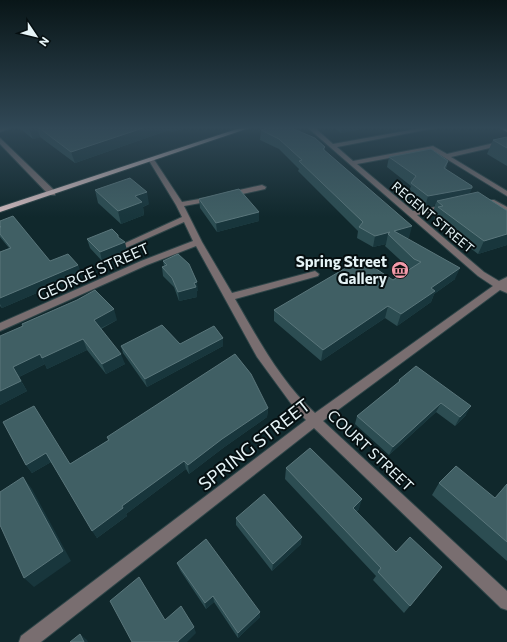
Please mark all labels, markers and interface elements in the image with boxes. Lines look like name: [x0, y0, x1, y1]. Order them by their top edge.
north arrow: [16, 16, 56, 56]
text: N: [37, 35, 52, 49]
street label: REGENT STREET: [389, 178, 477, 256]
street label: GEORGE STREET: [34, 238, 152, 304]
place label: Spring Street Gallery: [296, 252, 388, 287]
museum icon: Spring Street Gallery: [390, 260, 410, 280]
street label: SPRING STREET: [194, 393, 314, 495]
street label: COURT STREET: [324, 405, 418, 495]

